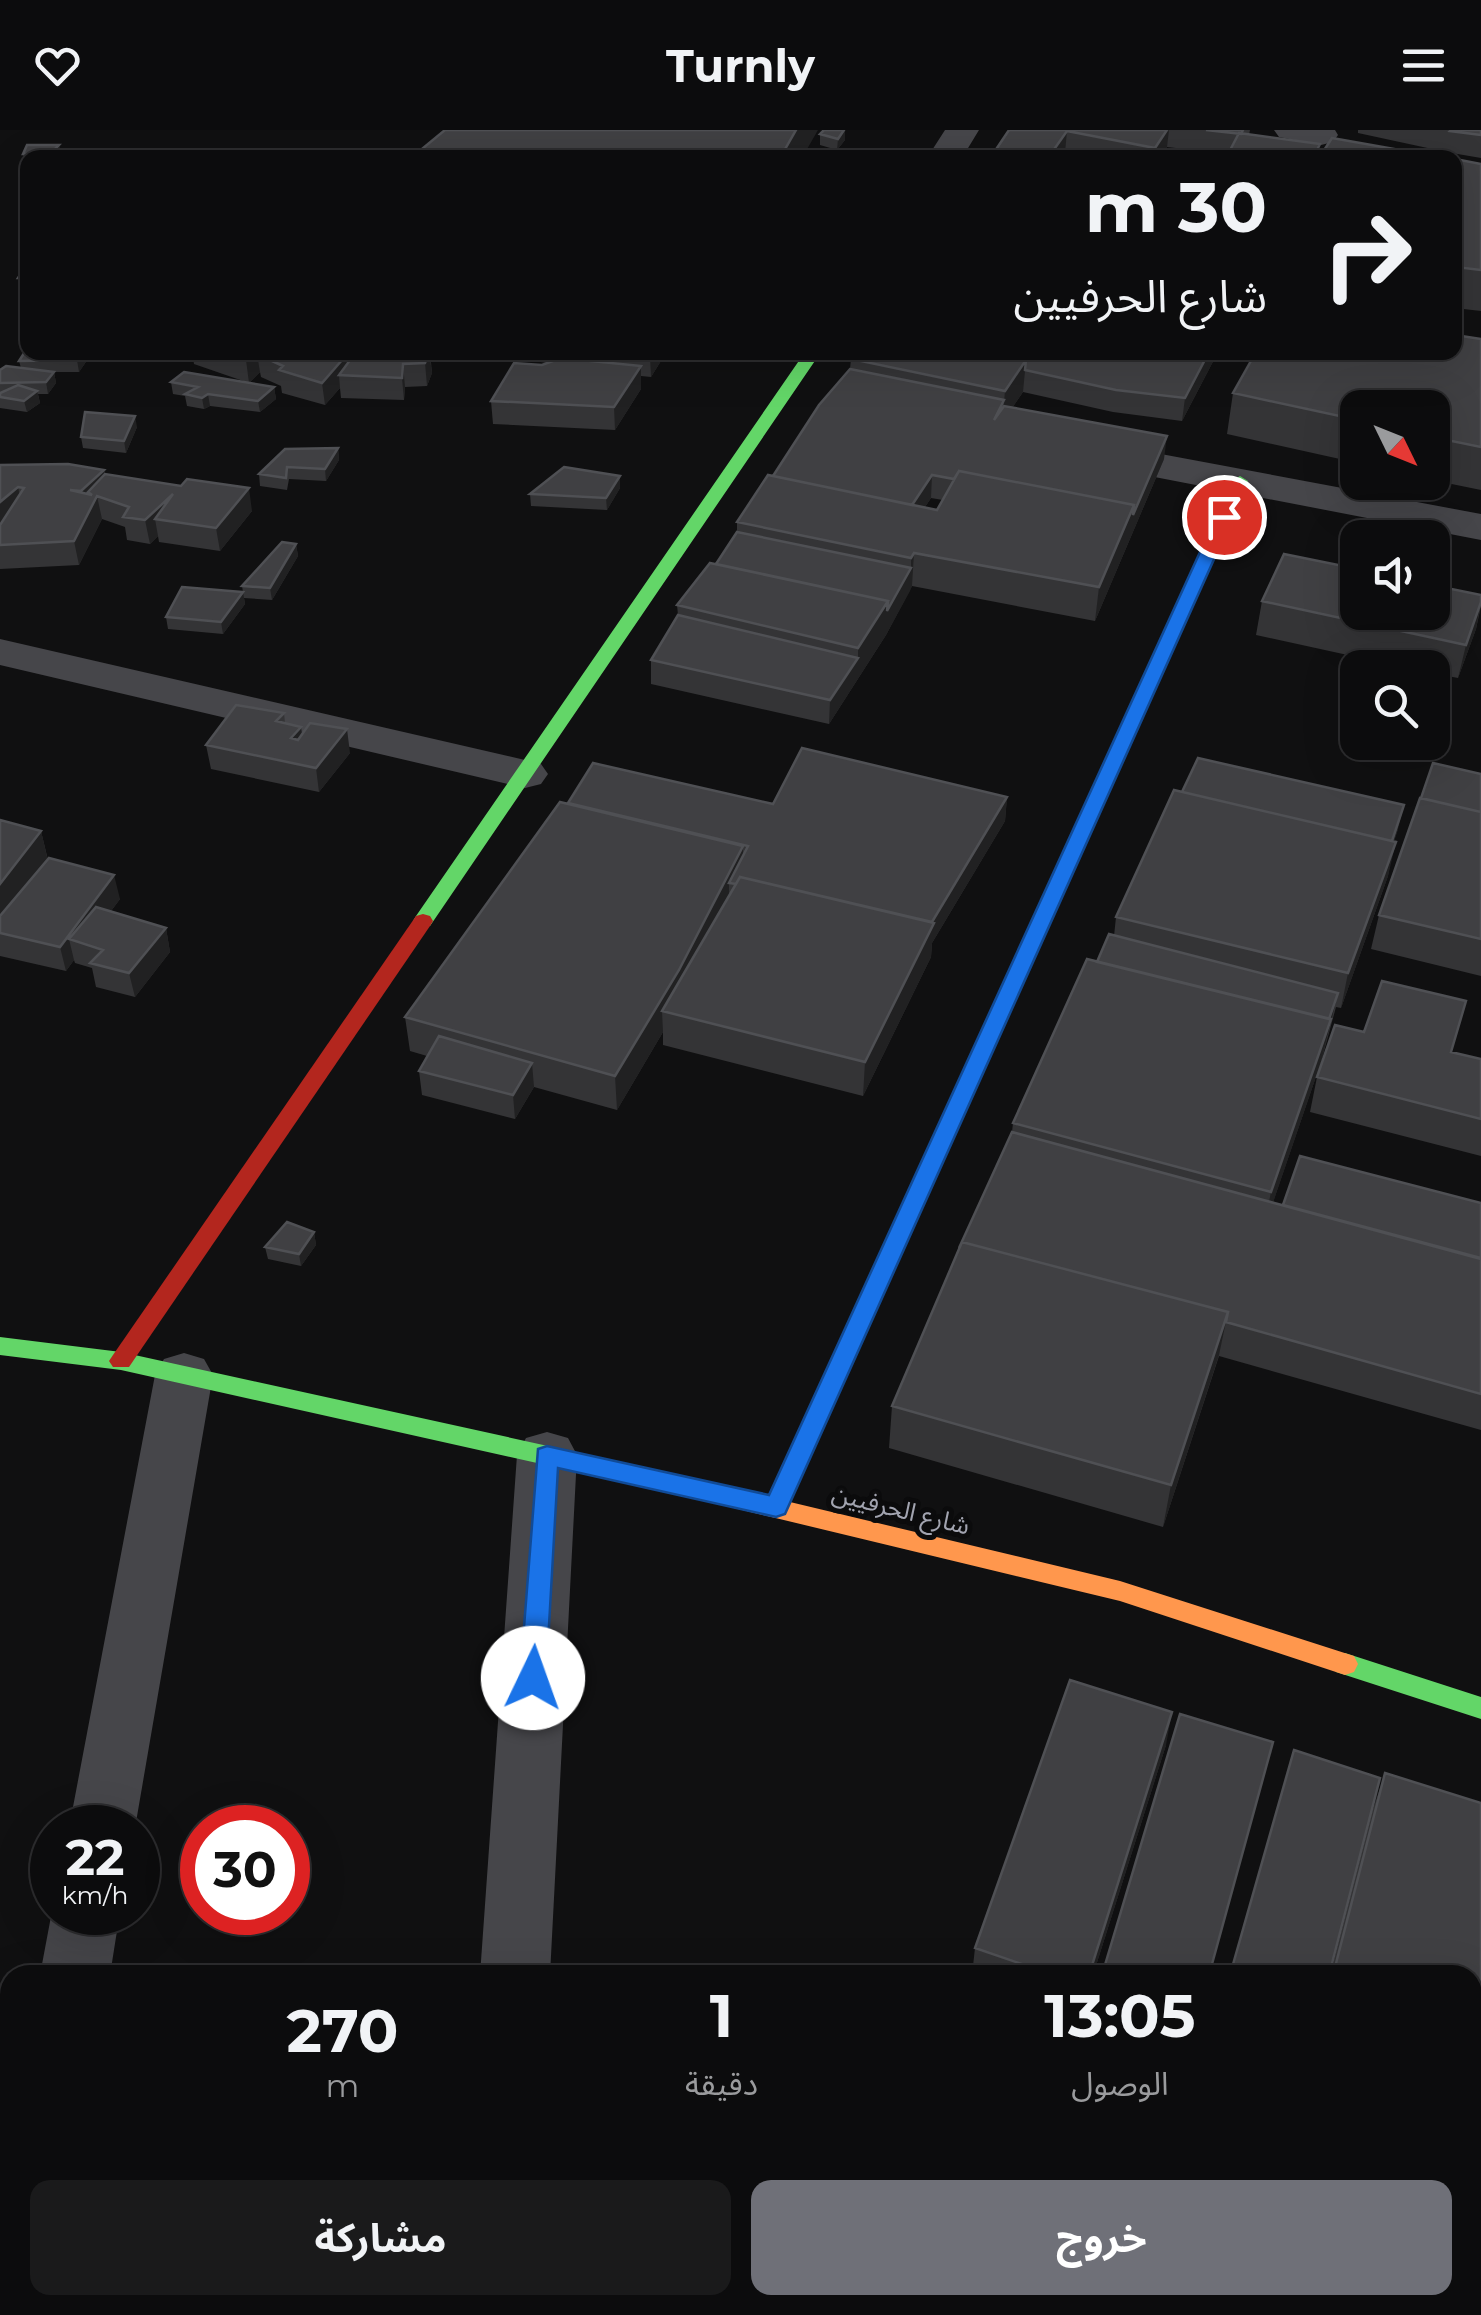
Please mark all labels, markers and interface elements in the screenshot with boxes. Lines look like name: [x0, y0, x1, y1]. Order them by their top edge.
icon: heart: [30, 38, 85, 93]
text: Turnly: [666, 38, 815, 93]
icon: menu: [1396, 38, 1451, 93]
text: 30 m: [1085, 164, 1267, 250]
icon: right: [1302, 190, 1432, 320]
text: شارع الحرفيين: [1013, 268, 1267, 323]
north arrow: [1340, 390, 1450, 500]
map controls: [1340, 390, 1450, 760]
pin: [1182, 475, 1267, 560]
icon: arrive: [1197, 490, 1252, 545]
button: sound: [1340, 520, 1450, 630]
button: search: [1340, 650, 1450, 760]
street label: شارع الحرفيين: [828, 1477, 973, 1544]
position arrow: [481, 1626, 585, 1730]
speed limit sign: 30: [180, 1805, 310, 1935]
text: 22: [66, 1827, 125, 1888]
text: km/h: [62, 1880, 128, 1910]
text: 1: [710, 1979, 733, 2052]
text: 13:05: [1044, 1979, 1196, 2052]
text: 270: [286, 1994, 399, 2067]
text: دقيقة: [685, 2064, 758, 2103]
text: الوصول: [1071, 2064, 1169, 2103]
text: m: [326, 2066, 359, 2105]
button: مشاركة: [30, 2180, 731, 2295]
button: خروج: [751, 2180, 1452, 2295]

